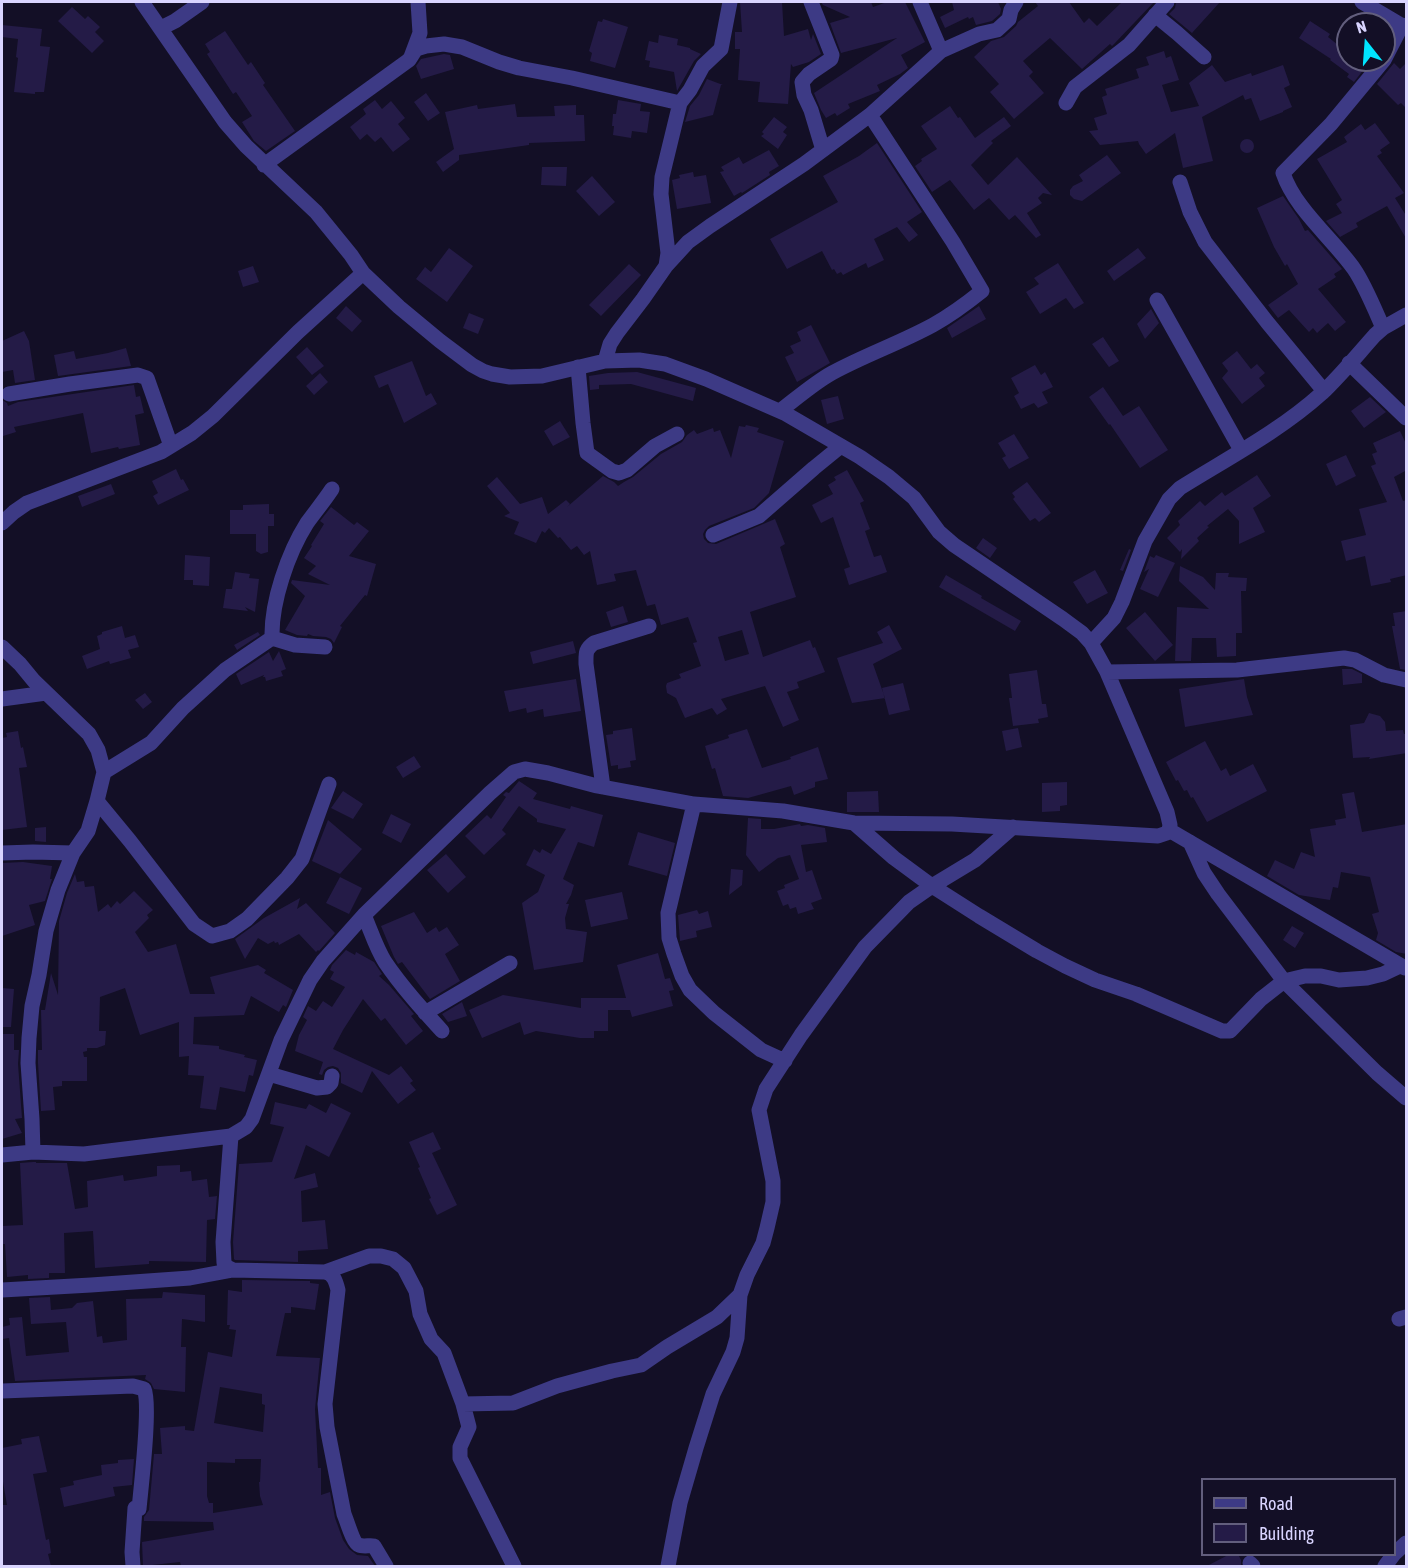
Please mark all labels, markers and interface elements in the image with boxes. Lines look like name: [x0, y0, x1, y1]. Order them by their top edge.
north arrow: [1336, 12, 1396, 72]
text: N: [1354, 17, 1368, 37]
legend: [1201, 1478, 1396, 1556]
text: Road: [1259, 1493, 1293, 1514]
text: Building: [1259, 1523, 1314, 1544]

